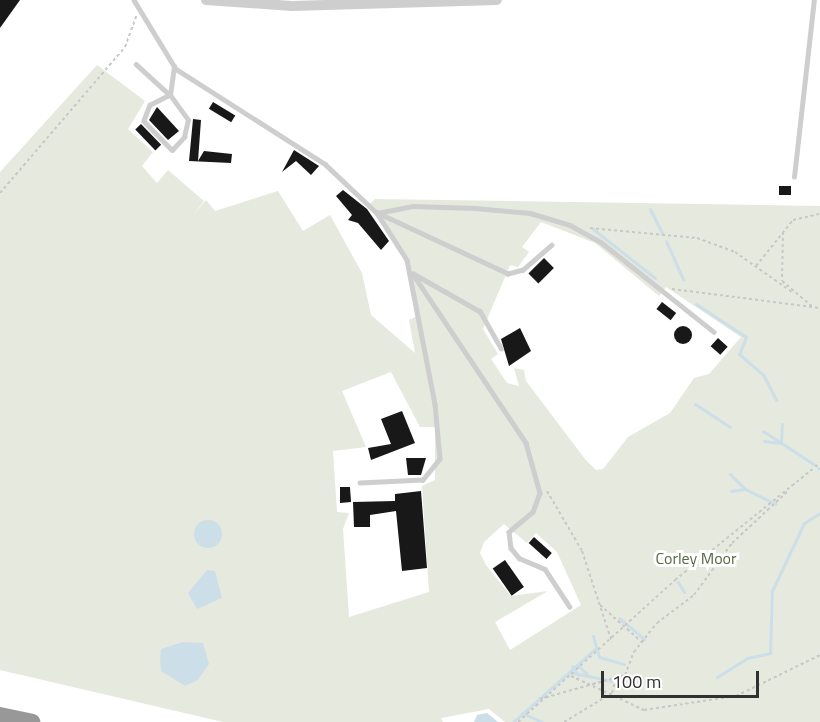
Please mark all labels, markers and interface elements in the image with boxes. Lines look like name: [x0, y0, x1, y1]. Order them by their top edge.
park label: Corley Moor: [655, 548, 737, 568]
scale bar: [604, 659, 762, 697]
text: 100 m: [612, 668, 661, 695]

